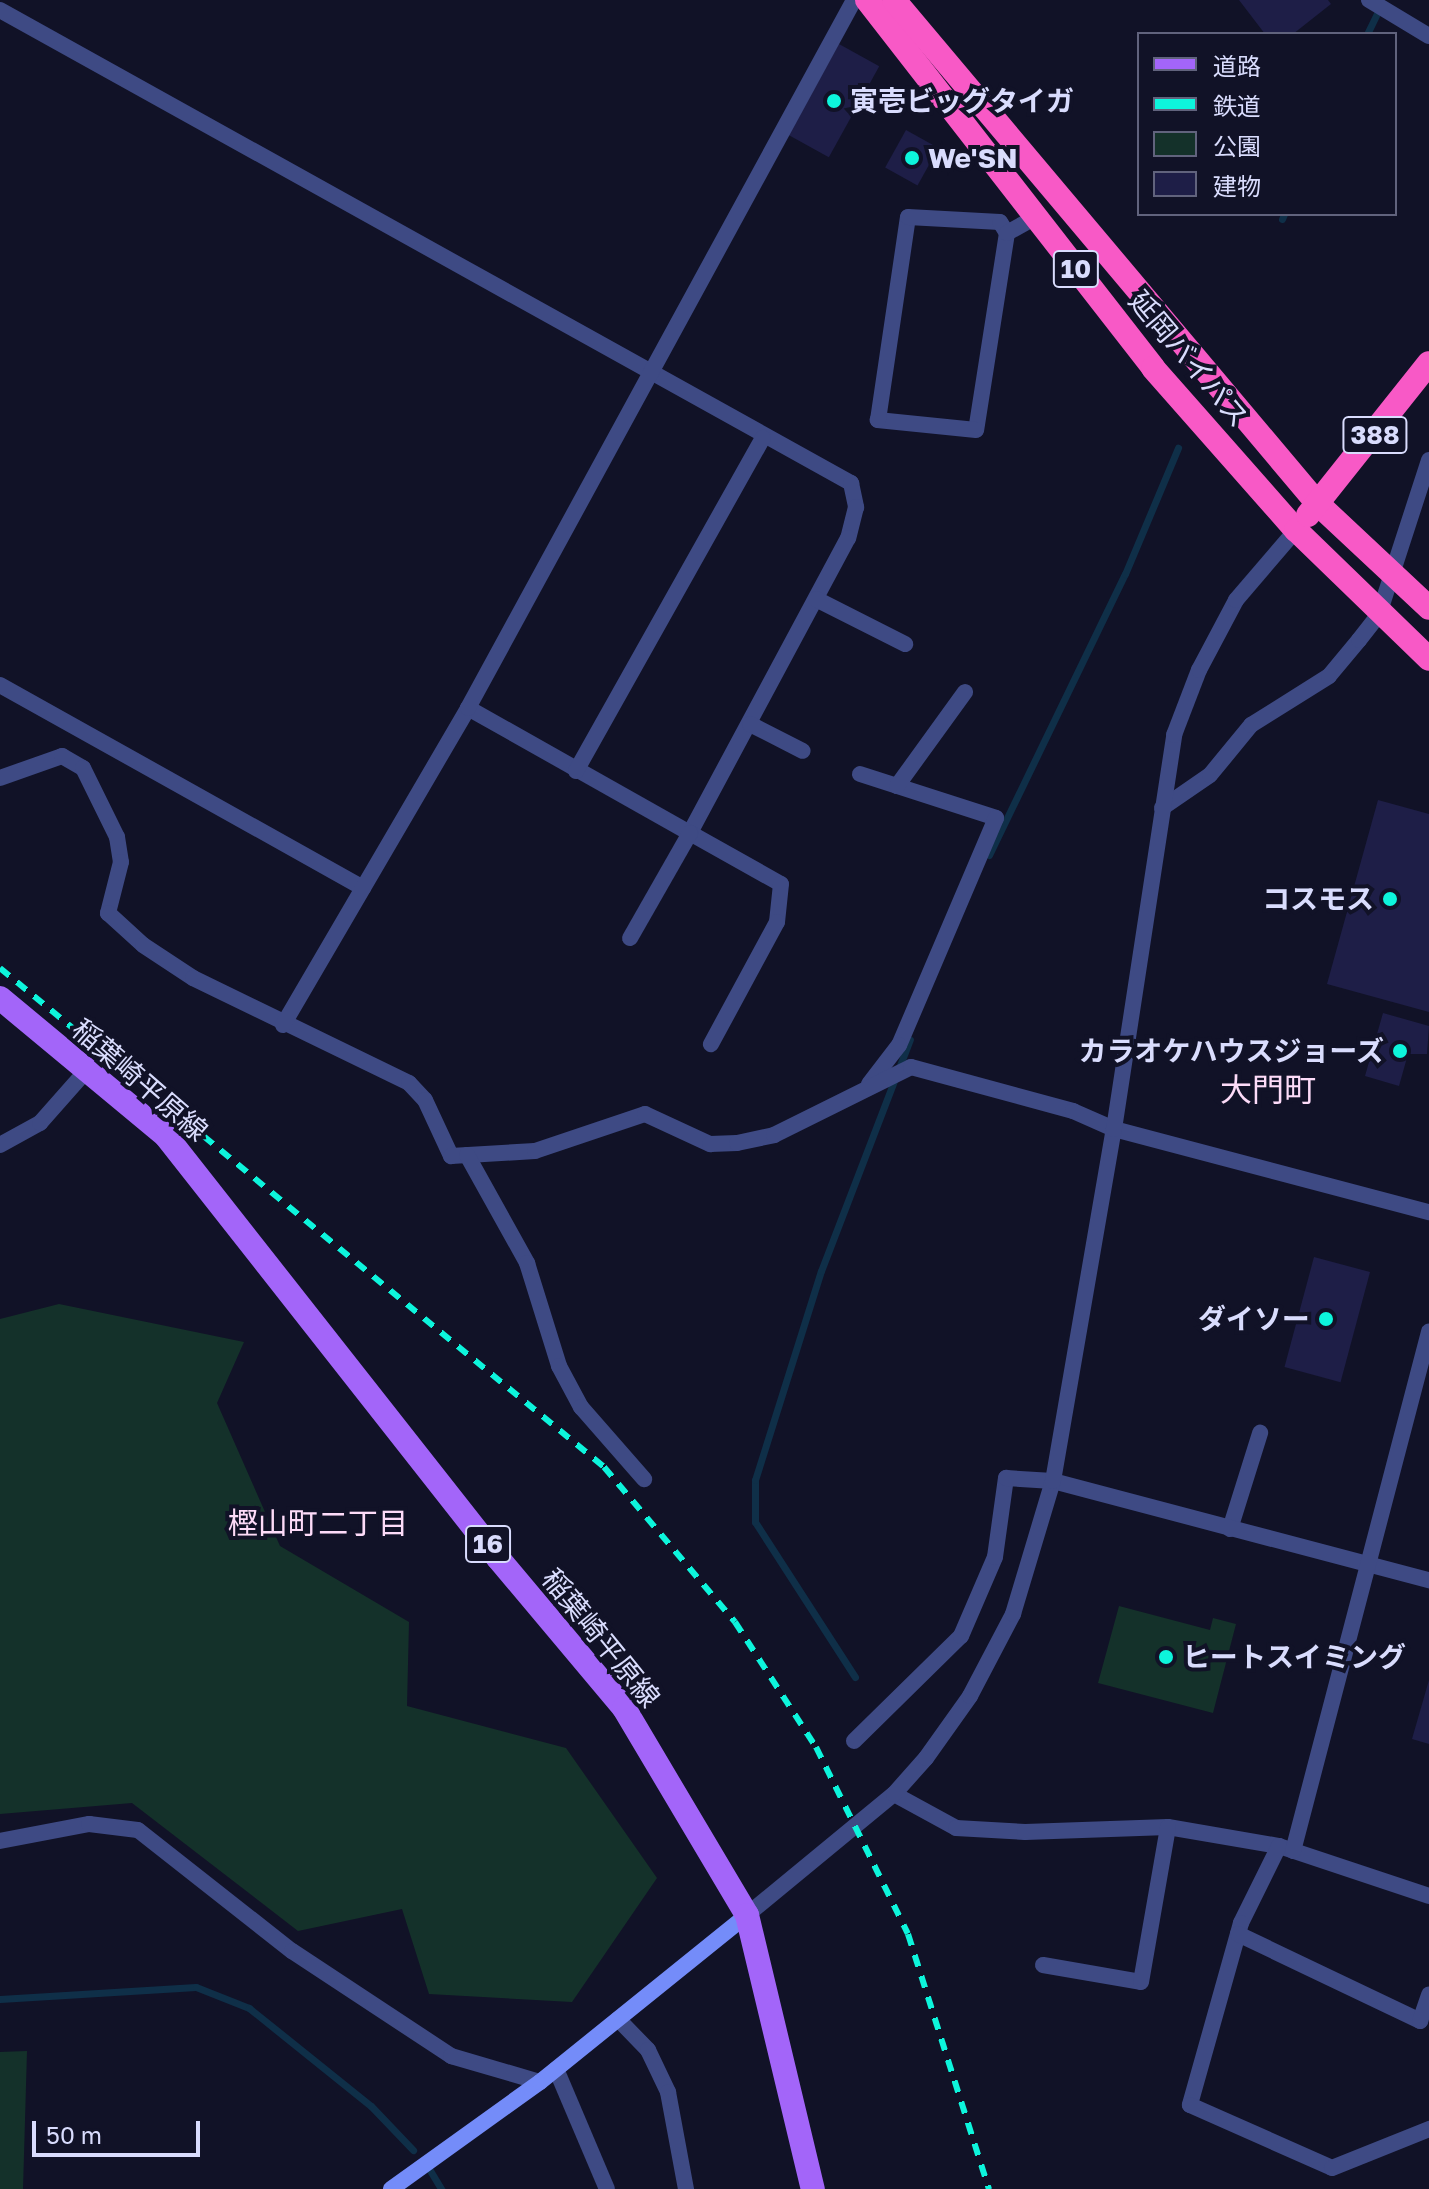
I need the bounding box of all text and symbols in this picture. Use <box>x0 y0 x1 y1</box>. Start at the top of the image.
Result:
legend <box>1137 32 1397 216</box>
text: 道路 <box>1213 51 1261 80</box>
place label: 寅壱ビッグタイガ <box>850 84 1074 118</box>
text: 鉄道 <box>1213 91 1261 120</box>
marker: 寅壱ビッグタイガ <box>825 92 843 110</box>
text: 公園 <box>1213 131 1261 160</box>
place label: We'SN <box>928 141 1018 175</box>
marker: We'SN <box>903 149 921 167</box>
text: 建物 <box>1213 171 1261 200</box>
road number: 10 <box>1052 247 1100 291</box>
street label: 延岡バイパス <box>1122 284 1256 434</box>
road number: 388 <box>1341 413 1409 457</box>
place label: コスモス <box>1262 882 1374 916</box>
marker: コスモス <box>1381 890 1399 908</box>
street label: 稲葉崎平原線 <box>66 1012 214 1148</box>
place label: カラオケハウスジョーズ <box>1076 1034 1384 1068</box>
marker: カラオケハウスジョーズ <box>1391 1042 1409 1060</box>
district label: 大門町 <box>1220 1070 1316 1108</box>
place label: ダイソー <box>1198 1302 1310 1336</box>
marker: ダイソー <box>1317 1310 1335 1328</box>
district label: 樫山町二丁目 <box>228 1505 408 1541</box>
road number: 16 <box>464 1522 512 1566</box>
street label: 稲葉崎平原線 <box>535 1562 667 1714</box>
place label: ヒートスイミング <box>1182 1640 1406 1674</box>
marker: ヒートスイミング <box>1157 1648 1175 1666</box>
scale bar <box>36 2105 204 2155</box>
text: 50 m <box>46 2120 102 2149</box>

